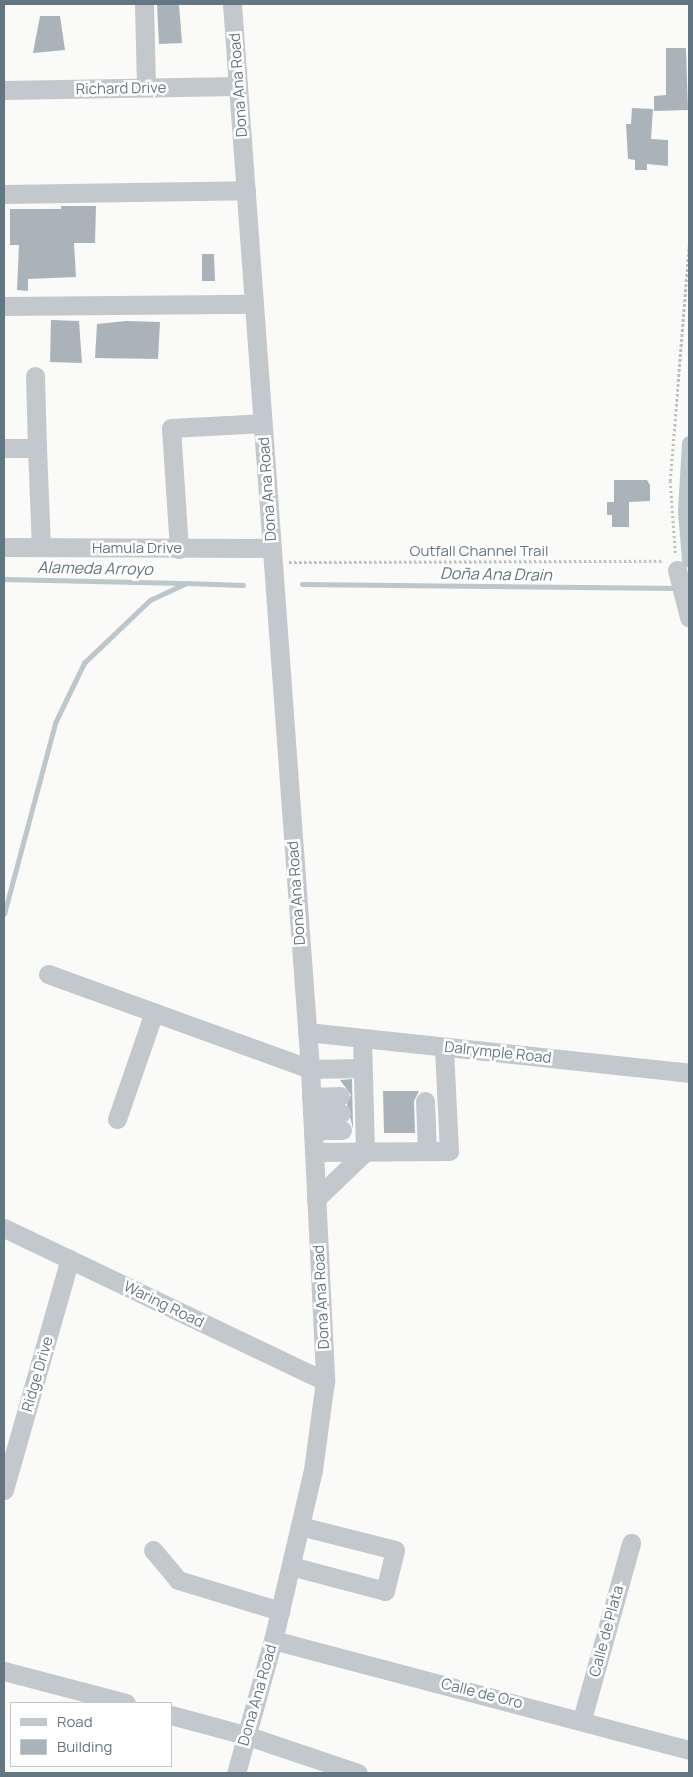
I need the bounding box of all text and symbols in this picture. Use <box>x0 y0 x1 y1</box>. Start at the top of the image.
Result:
street label: Dona Ana Road <box>225 32 251 138</box>
street label: Richard Drive <box>75 78 167 98</box>
street label: Dona Ana Road <box>254 436 280 542</box>
street label: Hamula Drive <box>92 539 182 557</box>
street label: Outfall Channel Trail <box>410 542 548 560</box>
water label: Alameda Arroyo <box>37 557 153 579</box>
water label: Doña Ana Drain <box>440 563 552 585</box>
street label: Dona Ana Road <box>283 840 309 946</box>
street label: Dalrymple Road <box>444 1037 552 1067</box>
street label: Dona Ana Road <box>309 1244 333 1350</box>
street label: Waring Road <box>121 1277 207 1331</box>
street label: Ridge Drive <box>18 1334 56 1414</box>
street label: Calle de Plata <box>585 1583 627 1679</box>
street label: Dona Ana Road <box>234 1642 280 1748</box>
street label: Calle de Oro <box>439 1674 525 1712</box>
legend <box>10 1702 172 1767</box>
text: Road <box>57 1711 93 1732</box>
text: Building <box>57 1736 112 1757</box>

